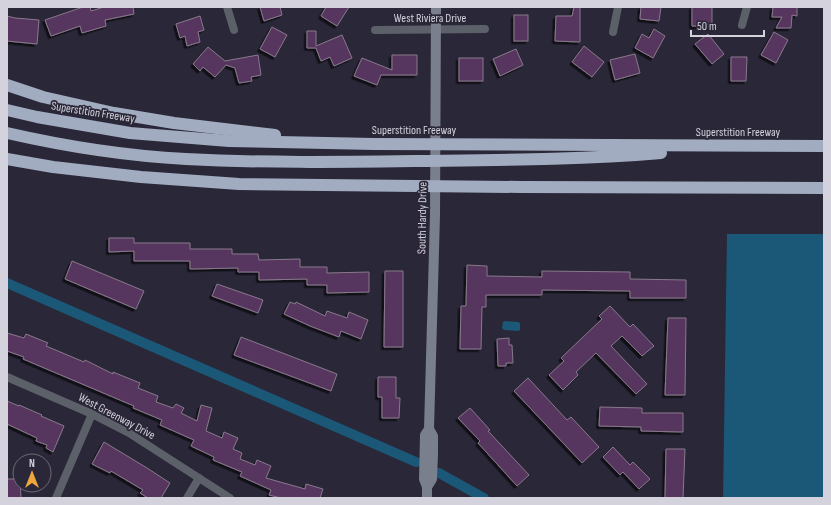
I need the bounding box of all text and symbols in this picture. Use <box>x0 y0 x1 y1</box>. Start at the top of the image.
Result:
street label: West Riviera Drive <box>394 11 466 26</box>
scale bar <box>691 12 764 38</box>
text: 50 m <box>697 19 717 34</box>
street label: Superstition Freeway <box>50 98 136 127</box>
street label: Superstition Freeway <box>372 123 457 138</box>
street label: Superstition Freeway <box>696 125 781 140</box>
street label: South Hardy Drive <box>414 182 431 254</box>
street label: West Greenway Drive <box>76 390 158 443</box>
north arrow <box>12 453 52 493</box>
text: N <box>29 457 35 470</box>

